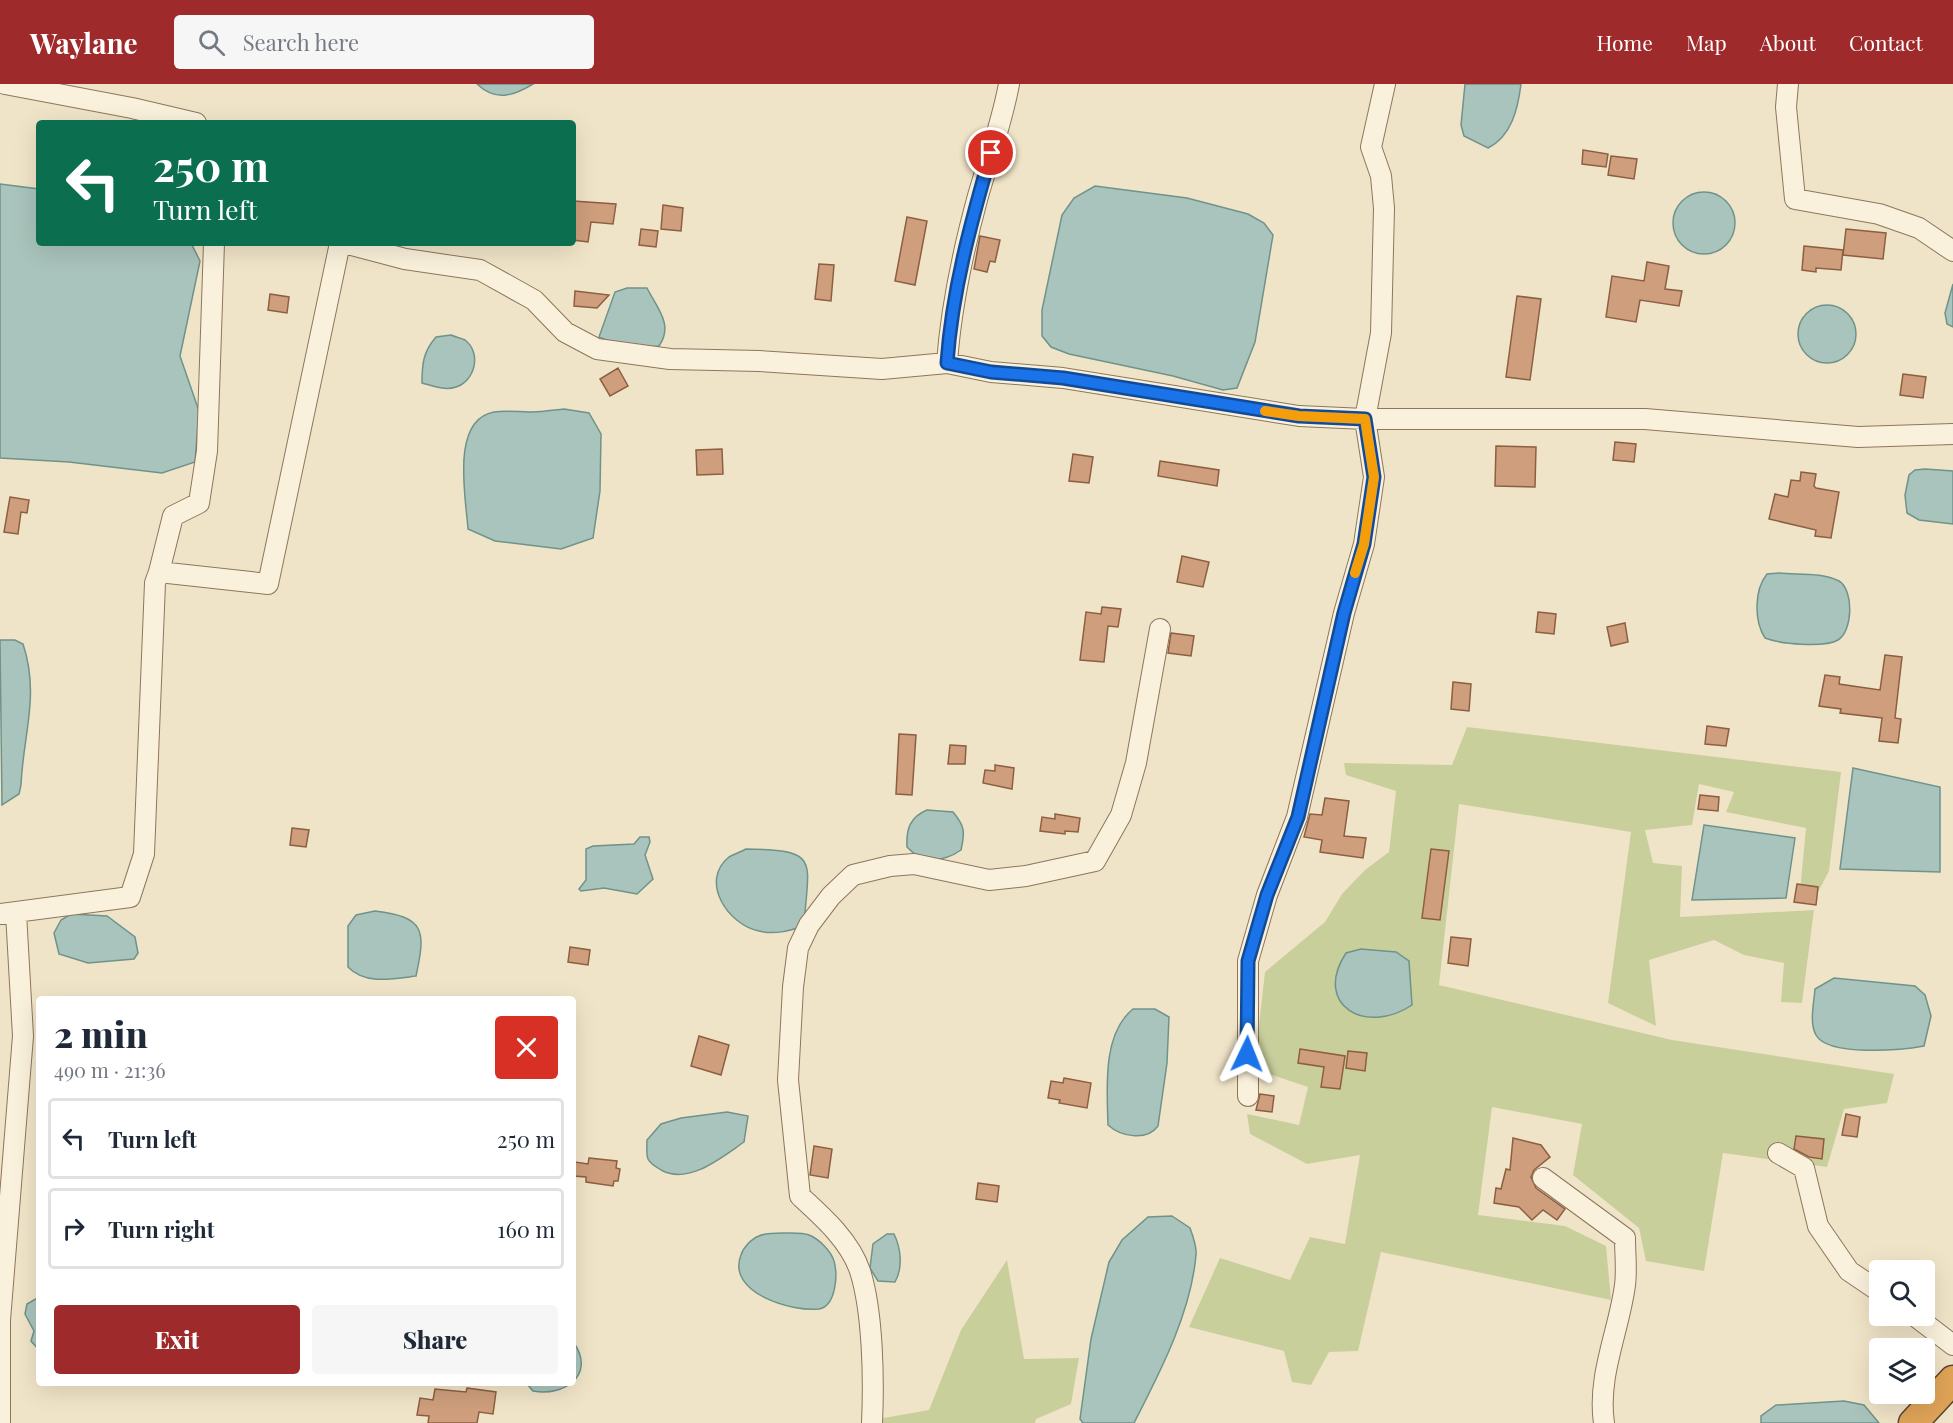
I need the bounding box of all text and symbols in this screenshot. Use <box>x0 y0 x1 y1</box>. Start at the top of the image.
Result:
search box <box>174 15 594 69</box>
text: Waylane <box>30 24 138 61</box>
icon: search <box>195 26 228 59</box>
text: Search here <box>243 27 359 57</box>
text: Home <box>1597 28 1653 56</box>
text: Map <box>1686 28 1727 56</box>
text: About <box>1760 28 1816 56</box>
text: Contact <box>1849 28 1923 56</box>
pin <box>965 127 1016 178</box>
icon: arrive <box>974 136 1007 169</box>
text: 250 m <box>153 137 269 193</box>
icon: left <box>54 144 132 222</box>
text: Turn left <box>153 191 257 227</box>
text: 2 min <box>54 1009 148 1057</box>
button: close <box>495 1016 558 1079</box>
position arrow <box>1215 1022 1279 1086</box>
text: 490 m · 21:36 <box>54 1056 166 1083</box>
icon: left <box>57 1122 90 1155</box>
text: Turn left <box>108 1124 197 1154</box>
text: 250 m <box>497 1124 555 1154</box>
icon: right <box>57 1212 90 1245</box>
text: Turn right <box>108 1214 214 1244</box>
text: 160 m <box>497 1214 555 1244</box>
map controls <box>1869 1260 1935 1404</box>
button: search <box>1869 1260 1935 1326</box>
button: Exit <box>54 1305 300 1374</box>
button: Share <box>312 1305 558 1374</box>
button: layers <box>1869 1338 1935 1404</box>

